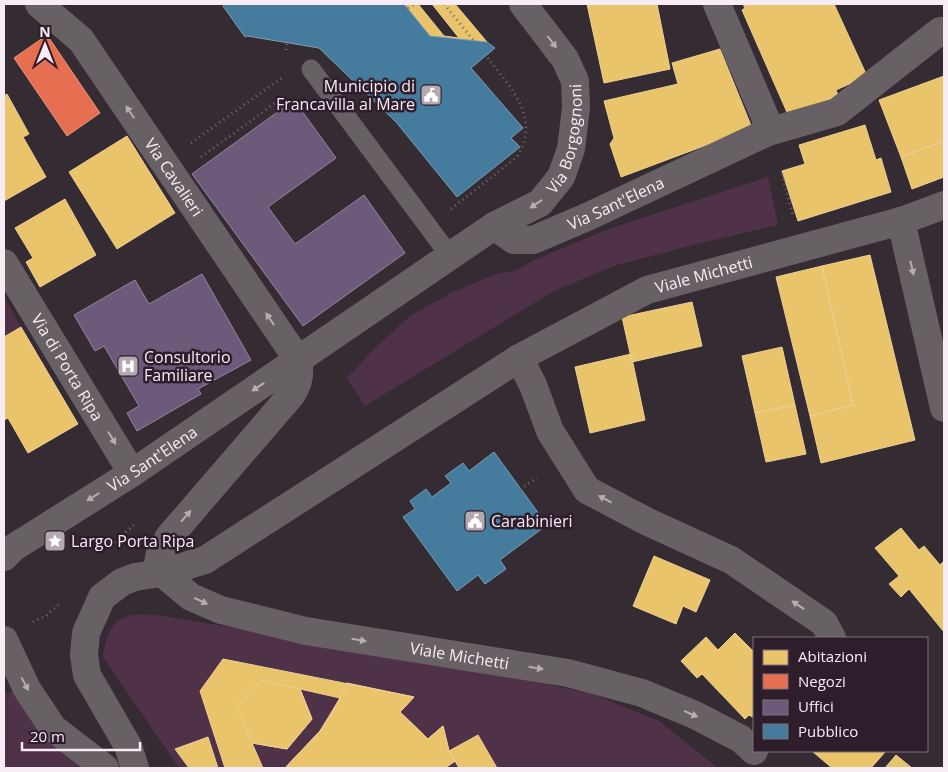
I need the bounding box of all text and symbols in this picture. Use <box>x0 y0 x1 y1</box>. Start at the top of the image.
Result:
north arrow <box>20 20 70 70</box>
text: N <box>39 22 51 41</box>
one-way arrow <box>547 36 558 49</box>
place label: Municipio di Francavilla al Mare <box>276 75 415 115</box>
public building icon: Municipio di Francavilla al Mare <box>419 83 443 107</box>
street label: Via Borgognoni <box>541 83 587 198</box>
one-way arrow <box>125 106 135 119</box>
street label: Via Cavalieri <box>140 134 208 221</box>
street label: Via Sant'Elena <box>564 171 668 235</box>
one-way arrow <box>529 199 543 208</box>
street label: Viale Michetti <box>653 251 755 298</box>
one-way arrow <box>908 261 916 276</box>
street label: Via di Porta Ripa <box>26 309 109 425</box>
one-way arrow <box>265 313 275 326</box>
place label: Consultorio Familiare <box>144 346 231 386</box>
hospital icon: Consultorio Familiare <box>116 354 140 378</box>
one-way arrow <box>251 382 264 392</box>
street label: Via Sant'Elena <box>103 421 201 497</box>
one-way arrow <box>107 432 116 445</box>
one-way arrow <box>87 492 100 502</box>
one-way arrow <box>598 495 612 503</box>
public building icon: Carabinieri <box>463 509 487 533</box>
one-way arrow <box>180 510 191 523</box>
place label: Carabinieri <box>491 510 573 532</box>
place icon: Largo Porta Ripa <box>43 529 67 553</box>
place label: Largo Porta Ripa <box>71 530 194 552</box>
one-way arrow <box>194 598 208 606</box>
one-way arrow <box>791 600 805 610</box>
one-way arrow <box>351 636 367 644</box>
street label: Viale Michetti <box>408 637 511 674</box>
legend <box>753 637 928 752</box>
text: Abitazioni <box>798 646 867 666</box>
one-way arrow <box>529 664 545 672</box>
text: Negozi <box>798 671 846 691</box>
one-way arrow <box>21 676 29 691</box>
text: Uffici <box>798 696 834 716</box>
one-way arrow <box>684 711 698 719</box>
scale bar <box>22 720 140 752</box>
text: Pubblico <box>798 721 858 741</box>
text: 20 m <box>30 726 65 746</box>

